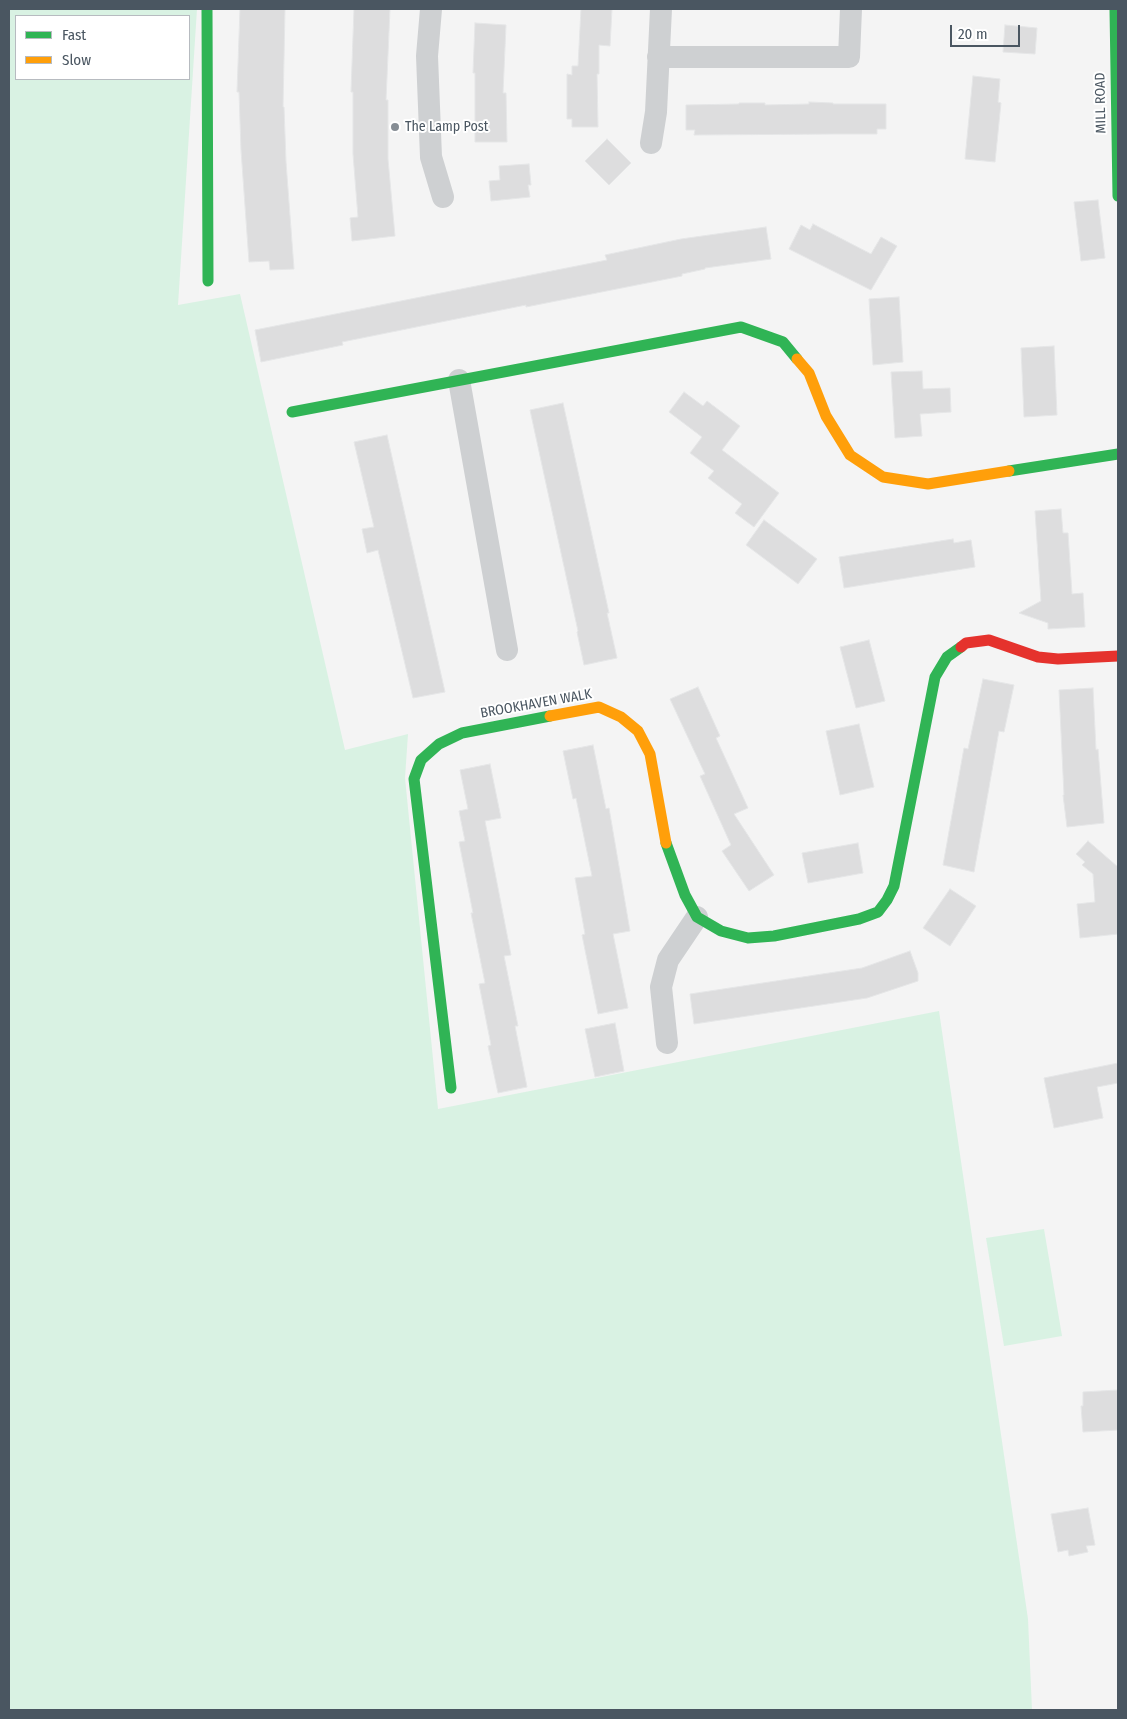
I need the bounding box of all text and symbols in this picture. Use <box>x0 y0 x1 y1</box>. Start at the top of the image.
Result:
legend <box>15 15 190 80</box>
scale bar <box>952 15 1022 47</box>
text: 20 m <box>958 25 988 43</box>
text: Fast <box>62 26 86 44</box>
text: Slow <box>62 51 91 69</box>
street label: MILL ROAD <box>1092 72 1110 134</box>
place label: The Lamp Post <box>405 119 488 135</box>
marker: The Lamp Post <box>389 121 401 133</box>
street label: BROOKHAVEN WALK <box>479 686 593 722</box>

